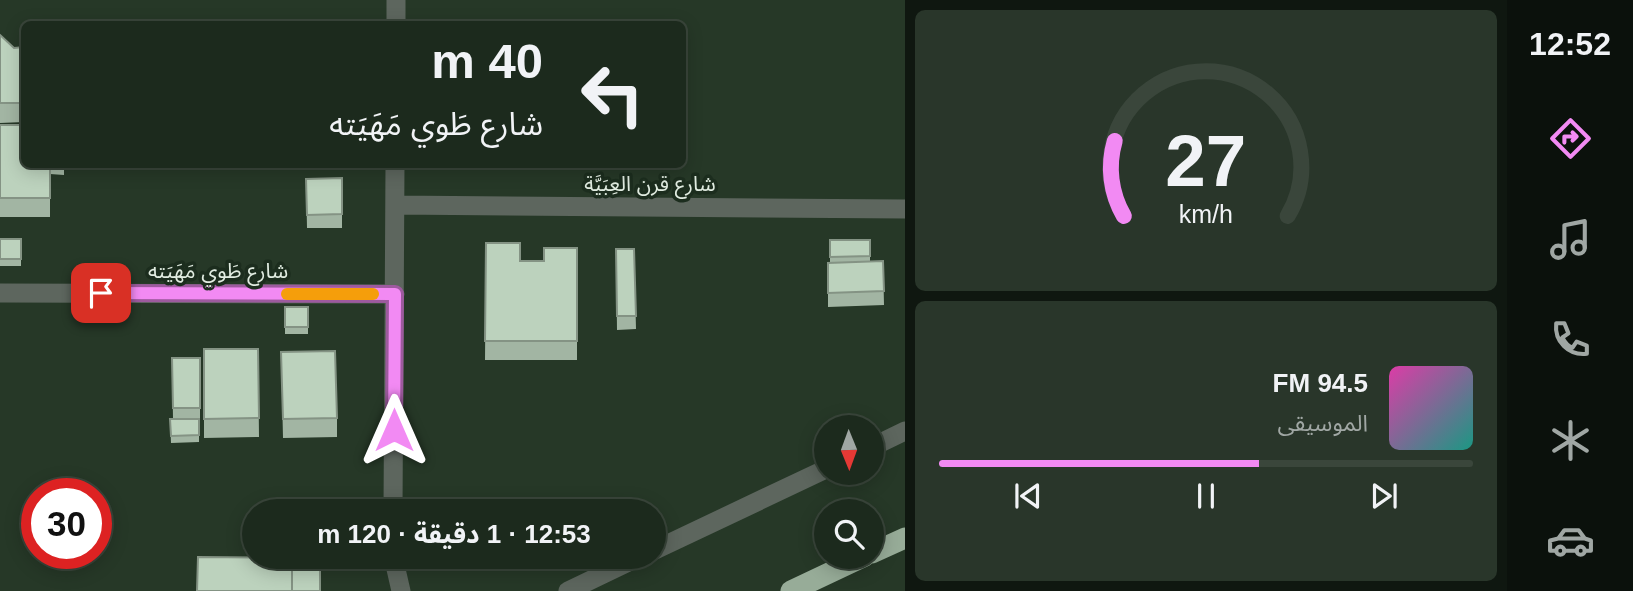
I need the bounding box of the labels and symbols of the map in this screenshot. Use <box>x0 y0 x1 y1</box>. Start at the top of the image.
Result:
street label: شارع قرن العِبَيَّة <box>584 172 716 199</box>
street label: شارع طَوي مَهَيَته <box>148 259 288 287</box>
pin <box>71 263 131 323</box>
position arrow <box>357 393 431 467</box>
north arrow <box>814 415 884 485</box>
speed limit sign: 30 <box>21 478 112 569</box>

